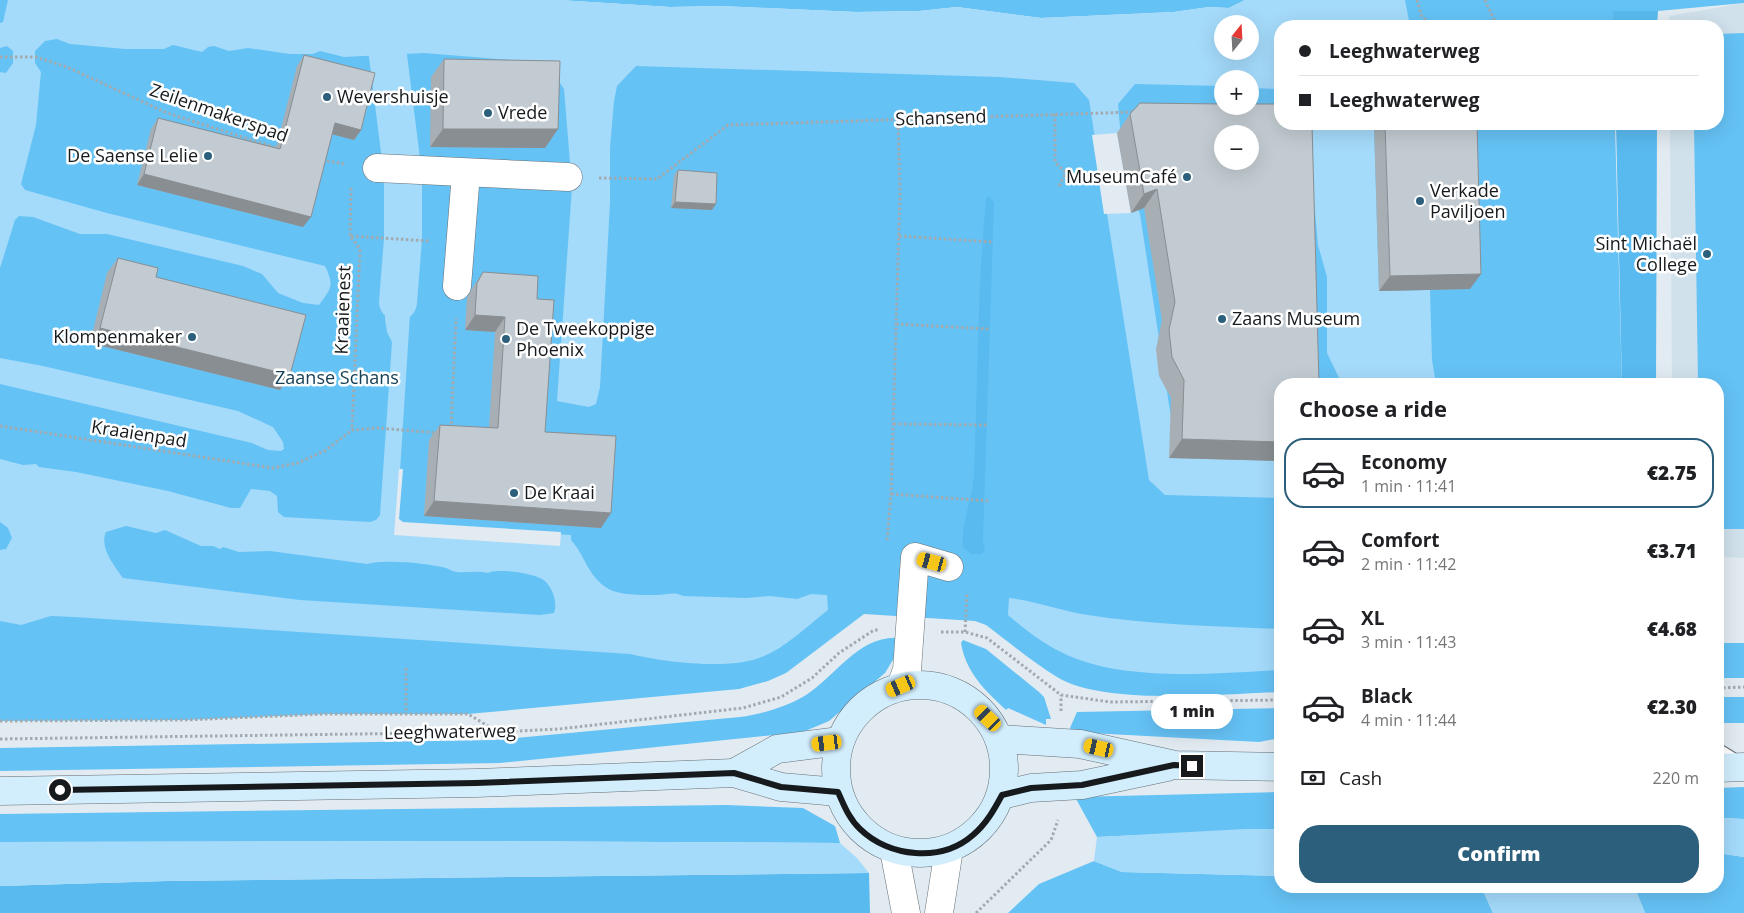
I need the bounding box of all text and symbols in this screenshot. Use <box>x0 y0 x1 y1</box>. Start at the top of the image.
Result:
north arrow <box>1214 15 1259 60</box>
map controls <box>1214 15 1259 170</box>
text: Leeghwaterweg <box>1329 38 1479 64</box>
button: + <box>1214 70 1259 115</box>
street label: Zeilenmakerspad <box>147 77 292 147</box>
place label: Wevershuisje <box>337 84 449 108</box>
text: Leeghwaterweg <box>1329 87 1479 113</box>
marker: Wevershuisje <box>321 91 333 103</box>
place label: Vrede <box>498 100 547 124</box>
street label: Schansend <box>895 103 987 131</box>
marker: Vrede <box>482 107 494 119</box>
button: − <box>1214 125 1259 170</box>
place label: De Saense Lelie <box>67 143 198 167</box>
marker: De Saense Lelie <box>202 150 214 162</box>
place label: MuseumCafé <box>1066 164 1177 188</box>
marker: MuseumCafé <box>1181 171 1193 183</box>
place label: Verkade Paviljoen <box>1430 178 1505 223</box>
marker: Verkade Paviljoen <box>1414 195 1426 207</box>
place label: Sint Michaël College <box>1595 231 1697 276</box>
marker: Sint Michaël College <box>1701 248 1713 260</box>
street label: Kraaienest <box>328 265 356 355</box>
place label: Zaans Museum <box>1232 306 1360 330</box>
marker: Zaans Museum <box>1216 313 1228 325</box>
place label: De Tweekoppige Phoenix <box>516 316 655 361</box>
place label: Klompenmaker <box>53 324 183 348</box>
marker: Klompenmaker <box>186 331 198 343</box>
marker: De Tweekoppige Phoenix <box>500 333 512 345</box>
park label: Zaanse Schans <box>275 365 399 389</box>
text: Choose a ride <box>1299 393 1447 423</box>
street label: Kraaienpad <box>90 414 188 452</box>
text: Economy <box>1361 449 1447 475</box>
icon: car <box>1301 451 1346 496</box>
text: €2.75 <box>1647 460 1697 486</box>
text: 1 min · 11:41 <box>1361 475 1456 497</box>
place label: De Kraai <box>524 480 595 504</box>
marker: De Kraai <box>508 487 520 499</box>
text: Comfort <box>1361 527 1440 553</box>
icon: car <box>1301 529 1346 574</box>
text: €3.71 <box>1647 538 1697 564</box>
car <box>915 551 948 573</box>
text: 2 min · 11:42 <box>1361 553 1456 575</box>
text: XL <box>1361 605 1384 631</box>
icon: car <box>1301 607 1346 652</box>
text: €4.68 <box>1647 616 1697 642</box>
text: 3 min · 11:43 <box>1361 631 1456 653</box>
car <box>884 673 917 699</box>
text: Black <box>1361 683 1413 709</box>
icon: car <box>1301 685 1346 730</box>
callout: 1 min <box>1151 694 1233 728</box>
text: €2.30 <box>1647 694 1697 720</box>
text: 1 min <box>1169 700 1215 722</box>
car <box>971 702 1004 734</box>
text: 4 min · 11:44 <box>1361 709 1456 731</box>
street label: Leeghwaterweg <box>384 718 516 744</box>
car <box>811 734 842 752</box>
car <box>1082 737 1115 759</box>
route end <box>1181 755 1203 777</box>
icon: cash <box>1299 764 1327 792</box>
text: Cash <box>1339 765 1382 791</box>
text: 220 m <box>1653 767 1699 789</box>
route start <box>49 779 71 801</box>
button: Confirm <box>1299 825 1699 883</box>

